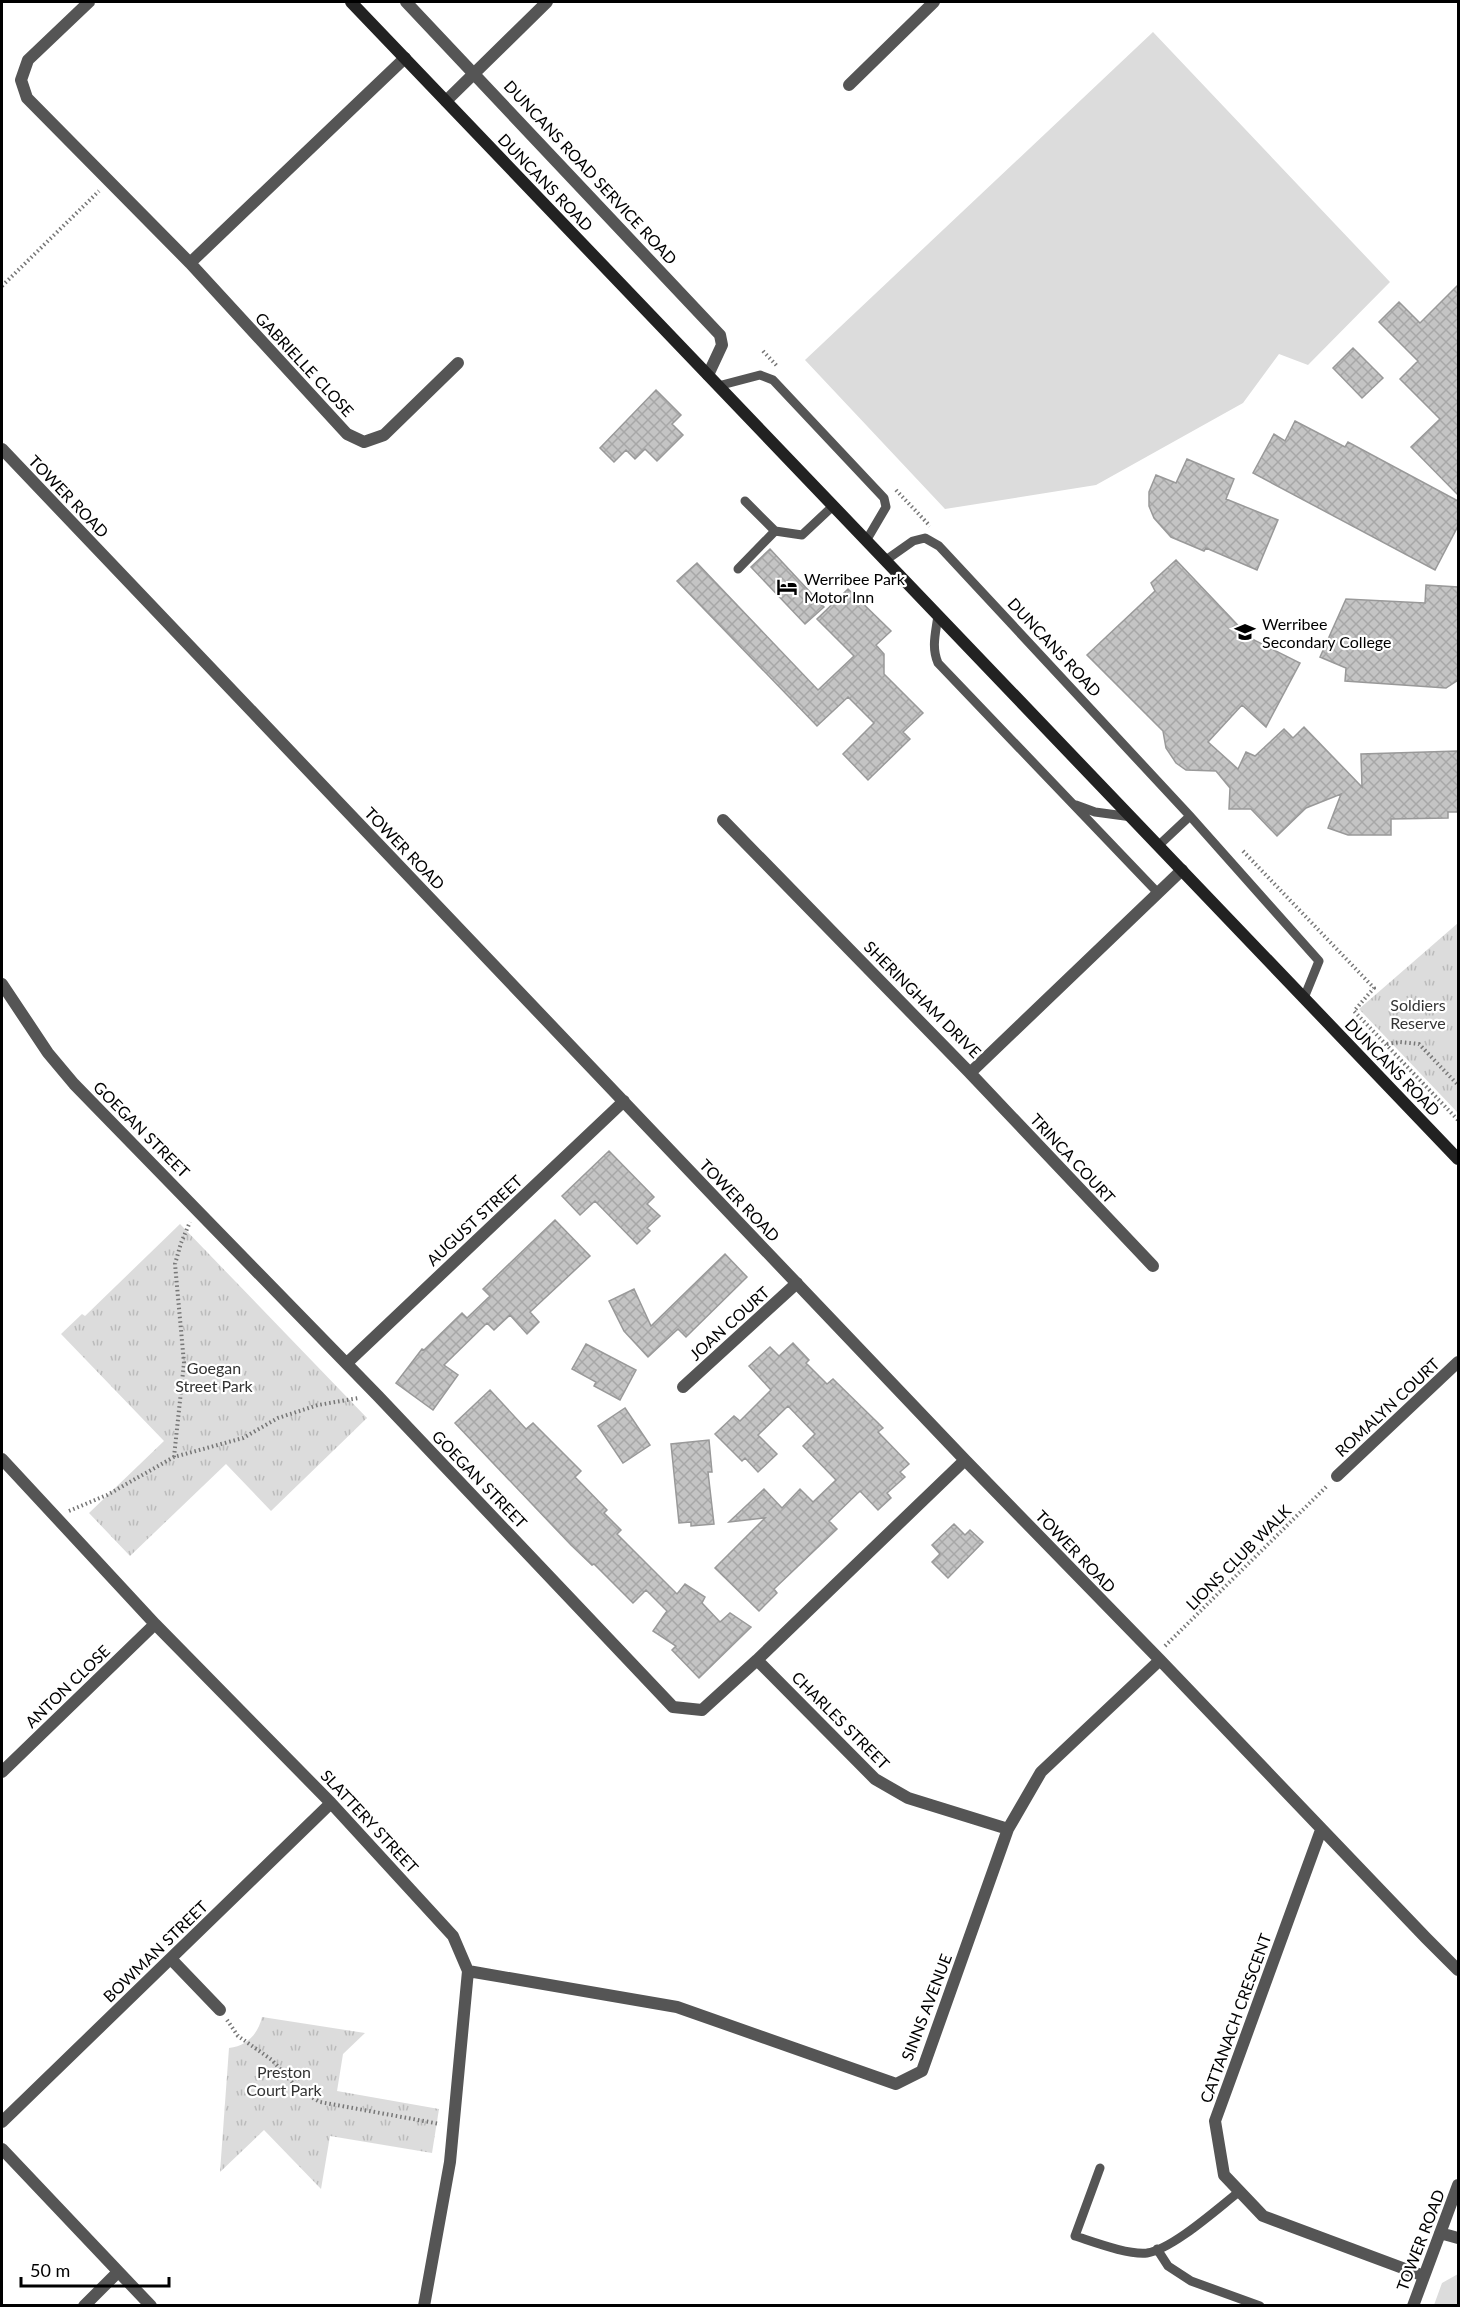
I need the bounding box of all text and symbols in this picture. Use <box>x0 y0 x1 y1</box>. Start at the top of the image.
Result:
street label: DUNCANS ROAD SERVICE ROAD <box>501 76 681 268</box>
street label: DUNCANS ROAD <box>495 129 597 235</box>
street label: GABRIELLE CLOSE <box>252 308 358 420</box>
street label: TOWER ROAD <box>25 451 113 541</box>
place label: Werribee Park Motor Inn <box>804 569 906 606</box>
hotel icon: Werribee Park Motor Inn <box>775 575 799 599</box>
street label: DUNCANS ROAD <box>1004 594 1106 700</box>
place label: Werribee Secondary College <box>1262 614 1392 651</box>
school or university icon: Werribee Secondary College <box>1233 620 1257 644</box>
street label: TOWER ROAD <box>361 803 449 893</box>
street label: SHERINGHAM DRIVE <box>861 937 985 1061</box>
park label: Soldiers Reserve <box>1390 995 1446 1032</box>
street label: DUNCANS ROAD <box>1342 1014 1444 1120</box>
street label: GOEGAN STREET <box>90 1077 194 1181</box>
street label: TRINCA COURT <box>1027 1109 1120 1207</box>
street label: TOWER ROAD <box>696 1155 784 1245</box>
street label: AUGUST STREET <box>422 1171 526 1269</box>
street label: JOAN COURT <box>685 1282 773 1364</box>
street label: ROMALYN COURT <box>1331 1353 1443 1460</box>
park label: Goegan Street Park <box>175 1358 254 1395</box>
street label: GOEGAN STREET <box>429 1426 532 1532</box>
street label: LIONS CLUB WALK <box>1182 1500 1295 1613</box>
street label: TOWER ROAD <box>1032 1506 1120 1596</box>
street label: ANTON CLOSE <box>21 1641 113 1731</box>
street label: CHARLES STREET <box>788 1667 894 1773</box>
street label: SLATTERY STREET <box>317 1766 423 1877</box>
street label: BOWMAN STREET <box>99 1896 211 2006</box>
street label: CATTANACH CRESCENT <box>1195 1930 1275 2105</box>
street label: SINNS AVENUE <box>897 1951 955 2063</box>
park label: Preston Court Park <box>246 2062 323 2099</box>
street label: TOWER ROAD <box>1392 2187 1448 2293</box>
scale bar <box>21 2250 170 2288</box>
text: 50 m <box>30 2259 70 2281</box>

